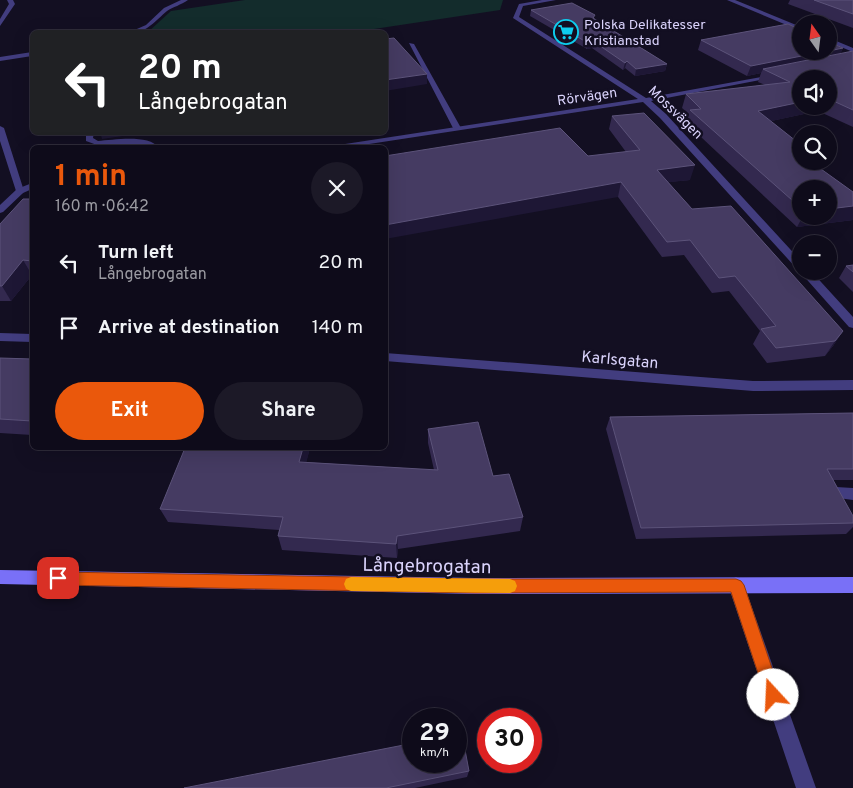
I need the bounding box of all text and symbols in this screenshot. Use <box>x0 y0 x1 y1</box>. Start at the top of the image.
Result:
north arrow <box>792 15 838 60</box>
map controls <box>792 15 837 280</box>
place label: Polska Delikatesser Kristianstad <box>584 17 706 50</box>
supermarket icon: Polska Delikatesser Kristianstad <box>553 19 579 45</box>
text: 20 m <box>138 47 222 91</box>
icon: left <box>55 50 120 115</box>
button: sound <box>792 70 837 115</box>
street label: Mossvägen <box>644 83 706 143</box>
street label: Rörvägen <box>556 85 618 110</box>
text: Långebrogatan <box>138 90 288 117</box>
button: search <box>792 125 837 170</box>
text: 1 min <box>55 159 127 196</box>
button: close <box>311 162 363 214</box>
button: + <box>792 180 837 225</box>
text: 160 m · 06:42 <box>55 197 149 217</box>
button: − <box>792 235 837 280</box>
text: Turn left <box>98 241 174 265</box>
icon: left <box>55 249 83 277</box>
text: 20 m <box>319 251 363 275</box>
text: Långebrogatan <box>98 265 207 285</box>
icon: arrive <box>55 314 83 342</box>
text: Arrive at destination <box>98 316 279 340</box>
text: 140 m <box>312 316 363 340</box>
street label: Karlsgatan <box>580 348 659 374</box>
button: Exit <box>55 382 204 440</box>
button: Share <box>214 382 363 440</box>
street label: Långebrogatan <box>362 554 492 580</box>
pin <box>37 557 79 599</box>
icon: arrive <box>44 564 72 592</box>
position arrow <box>746 668 798 720</box>
speed limit sign: 30 <box>477 708 542 773</box>
text: 29 <box>419 718 450 750</box>
text: km/h <box>420 745 449 761</box>

